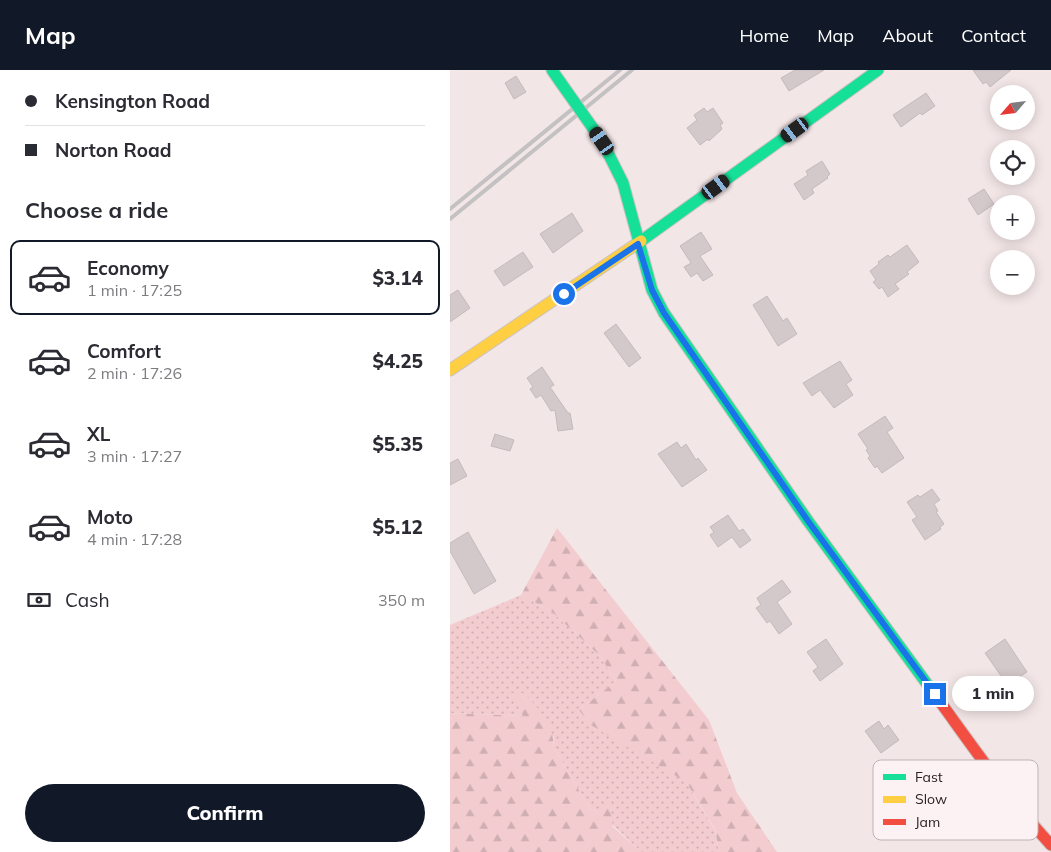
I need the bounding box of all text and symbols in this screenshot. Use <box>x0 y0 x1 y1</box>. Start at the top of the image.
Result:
text: Map <box>25 20 76 50</box>
text: Home <box>739 24 789 47</box>
text: Map <box>817 24 854 47</box>
text: About <box>882 24 933 47</box>
text: Contact <box>961 24 1026 47</box>
north arrow <box>990 85 1035 130</box>
map controls <box>990 85 1035 295</box>
text: Kensington Road <box>55 89 210 113</box>
car <box>778 115 811 145</box>
car <box>587 124 616 158</box>
text: Norton Road <box>55 138 172 162</box>
button: locate <box>990 140 1035 185</box>
car <box>699 172 732 202</box>
button: + <box>990 195 1035 240</box>
text: Choose a ride <box>25 196 168 224</box>
button: − <box>990 250 1035 295</box>
icon: car <box>27 255 72 300</box>
text: Economy <box>87 256 169 280</box>
text: $3.14 <box>372 266 423 290</box>
text: 1 min · 17:25 <box>87 280 182 300</box>
route start <box>553 283 575 305</box>
icon: car <box>27 338 72 383</box>
text: Comfort <box>87 339 161 363</box>
text: $4.25 <box>372 349 423 373</box>
text: 2 min · 17:26 <box>87 363 182 383</box>
icon: car <box>27 421 72 466</box>
text: XL <box>87 422 110 446</box>
text: $5.35 <box>372 432 423 456</box>
text: 3 min · 17:27 <box>87 446 182 466</box>
icon: car <box>27 504 72 549</box>
text: Moto <box>87 505 133 529</box>
text: $5.12 <box>372 515 423 539</box>
text: 4 min · 17:28 <box>87 529 182 549</box>
icon: cash <box>25 586 53 614</box>
text: Cash <box>65 588 110 612</box>
text: 350 m <box>378 590 425 610</box>
callout: 1 min <box>952 676 1035 712</box>
route end <box>924 683 946 705</box>
text: 1 min <box>972 683 1014 703</box>
legend <box>873 760 1038 840</box>
text: Fast <box>915 768 943 786</box>
button: Confirm <box>25 784 425 842</box>
text: Slow <box>915 790 947 808</box>
text: Jam <box>915 813 940 831</box>

